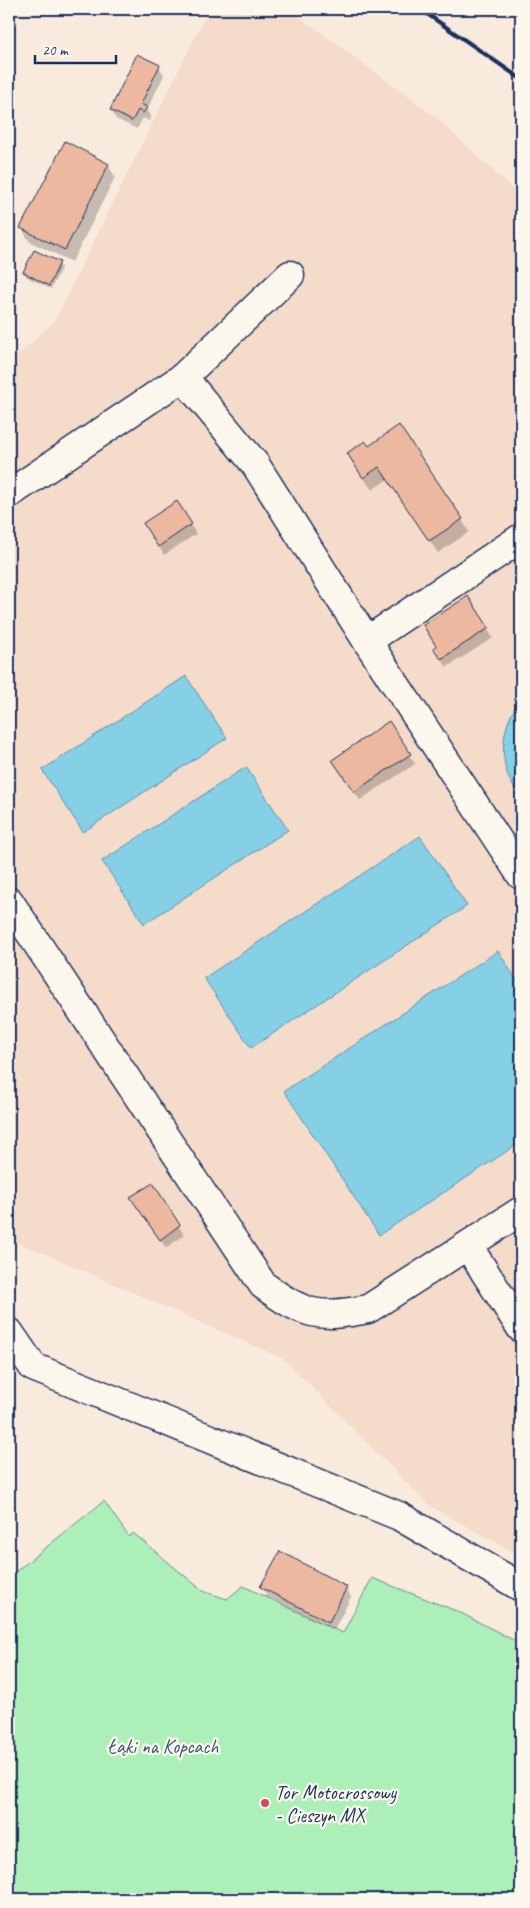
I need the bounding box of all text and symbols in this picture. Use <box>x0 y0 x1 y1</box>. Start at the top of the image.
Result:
scale bar <box>35 32 116 64</box>
text: 20 m <box>42 41 69 60</box>
park label: Łąki na Kopcach <box>108 1734 219 1759</box>
place label: Tor Motocrossowy - Cieszyn MX <box>275 1780 397 1828</box>
marker: Tor Motocrossowy - Cieszyn MX <box>259 1797 271 1809</box>

